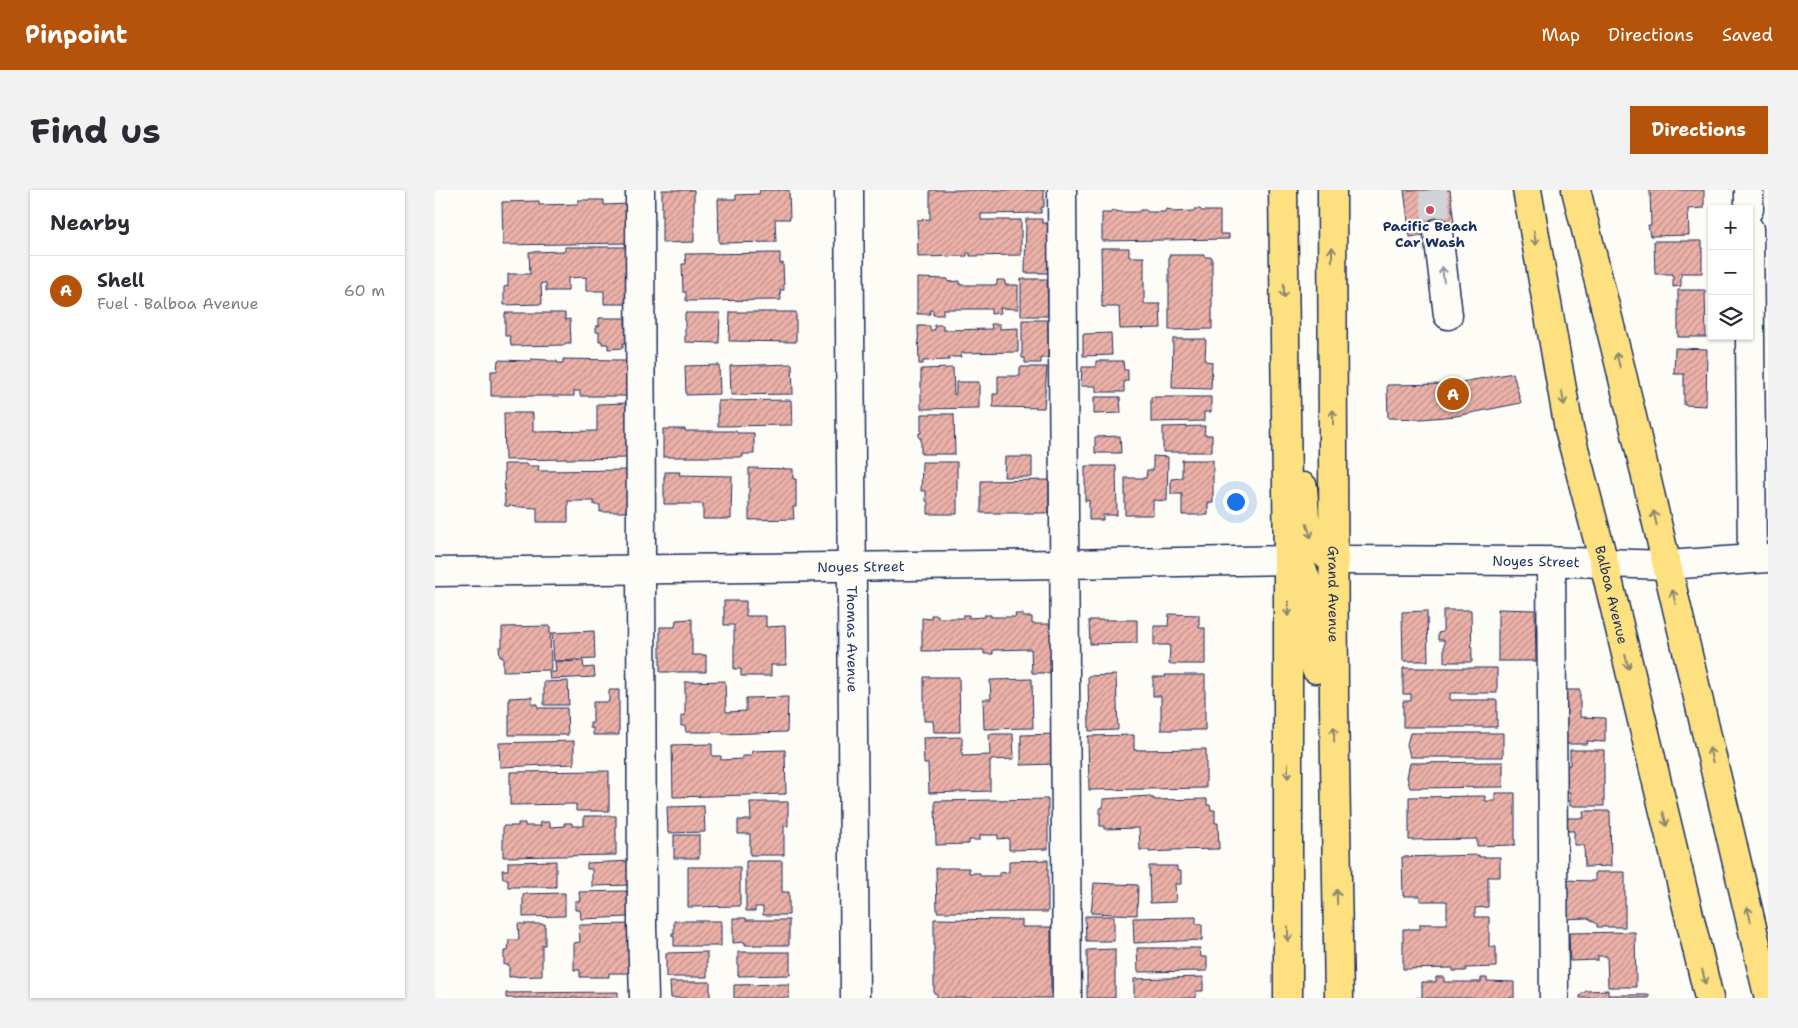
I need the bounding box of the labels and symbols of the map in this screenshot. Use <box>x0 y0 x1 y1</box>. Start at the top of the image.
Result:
marker: Pacific Beach Car Wash <box>1424 204 1436 216</box>
place label: Pacific Beach Car Wash <box>1383 217 1477 251</box>
one-way arrow <box>1531 230 1541 246</box>
one-way arrow <box>1327 247 1337 263</box>
one-way arrow <box>1439 267 1448 283</box>
one-way arrow <box>1279 282 1289 299</box>
one-way arrow <box>1613 352 1623 368</box>
pin: A <box>1437 375 1469 413</box>
one-way arrow <box>1559 390 1569 406</box>
one-way arrow <box>1329 409 1338 425</box>
your location <box>1223 489 1249 515</box>
one-way arrow <box>1650 510 1659 526</box>
one-way arrow <box>1305 522 1315 538</box>
street label: Balboa Avenue <box>1591 544 1632 646</box>
street label: Grand Avenue <box>1324 546 1343 642</box>
street label: Noyes Street <box>1492 552 1580 571</box>
street label: Noyes Street <box>817 557 905 576</box>
street label: Thomas Avenue <box>843 585 862 693</box>
one-way arrow <box>1669 590 1678 606</box>
one-way arrow <box>1283 600 1293 616</box>
one-way arrow <box>1623 653 1632 669</box>
one-way arrow <box>1329 727 1339 743</box>
one-way arrow <box>1706 748 1715 764</box>
one-way arrow <box>1283 762 1293 779</box>
one-way arrow <box>1661 811 1671 827</box>
one-way arrow <box>1332 889 1342 906</box>
one-way arrow <box>1744 906 1753 922</box>
one-way arrow <box>1283 925 1293 941</box>
one-way arrow <box>1700 969 1709 985</box>

